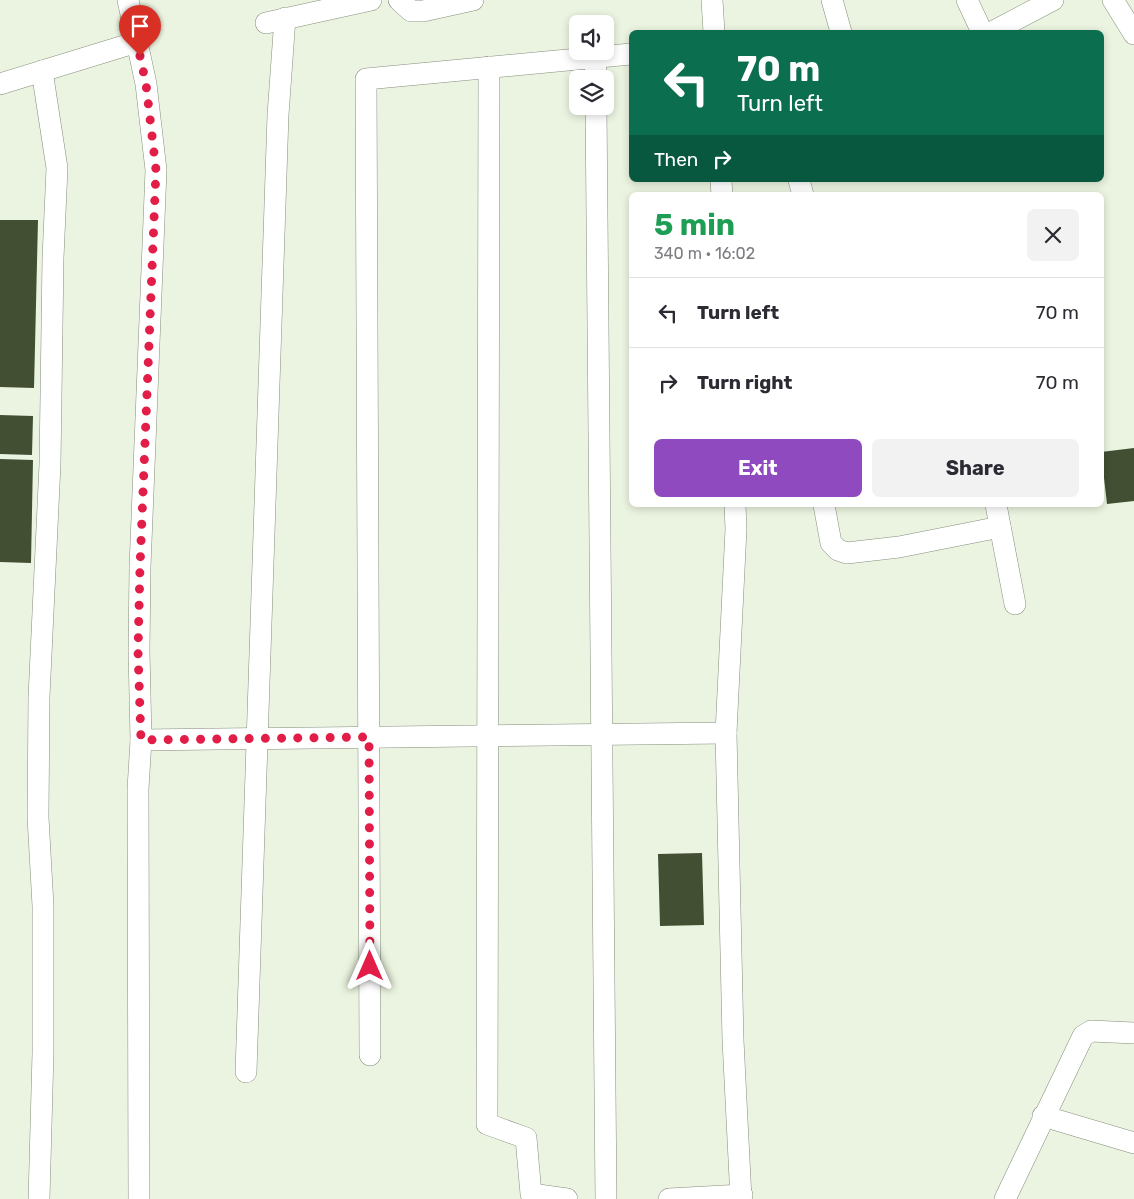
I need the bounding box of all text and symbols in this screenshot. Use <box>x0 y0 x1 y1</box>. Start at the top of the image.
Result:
pin <box>119 5 161 56</box>
icon: arrive <box>126 12 154 40</box>
map controls <box>569 15 614 115</box>
button: sound <box>569 15 614 60</box>
text: 70 m <box>737 48 820 90</box>
icon: left <box>654 50 719 115</box>
button: layers <box>569 70 614 115</box>
text: Turn left <box>737 90 823 117</box>
icon: right <box>708 145 736 173</box>
text: Then <box>654 148 698 171</box>
text: 5 min <box>654 207 735 243</box>
button: close <box>1027 209 1079 261</box>
text: 340 m · 16:02 <box>654 244 755 263</box>
icon: left <box>654 299 682 327</box>
text: Turn left <box>697 301 779 324</box>
text: 70 m <box>1036 301 1079 324</box>
icon: right <box>654 369 682 397</box>
text: Turn right <box>697 371 792 394</box>
text: 70 m <box>1036 371 1079 394</box>
button: Exit <box>654 439 862 497</box>
button: Share <box>872 439 1079 497</box>
position arrow <box>343 939 395 991</box>

